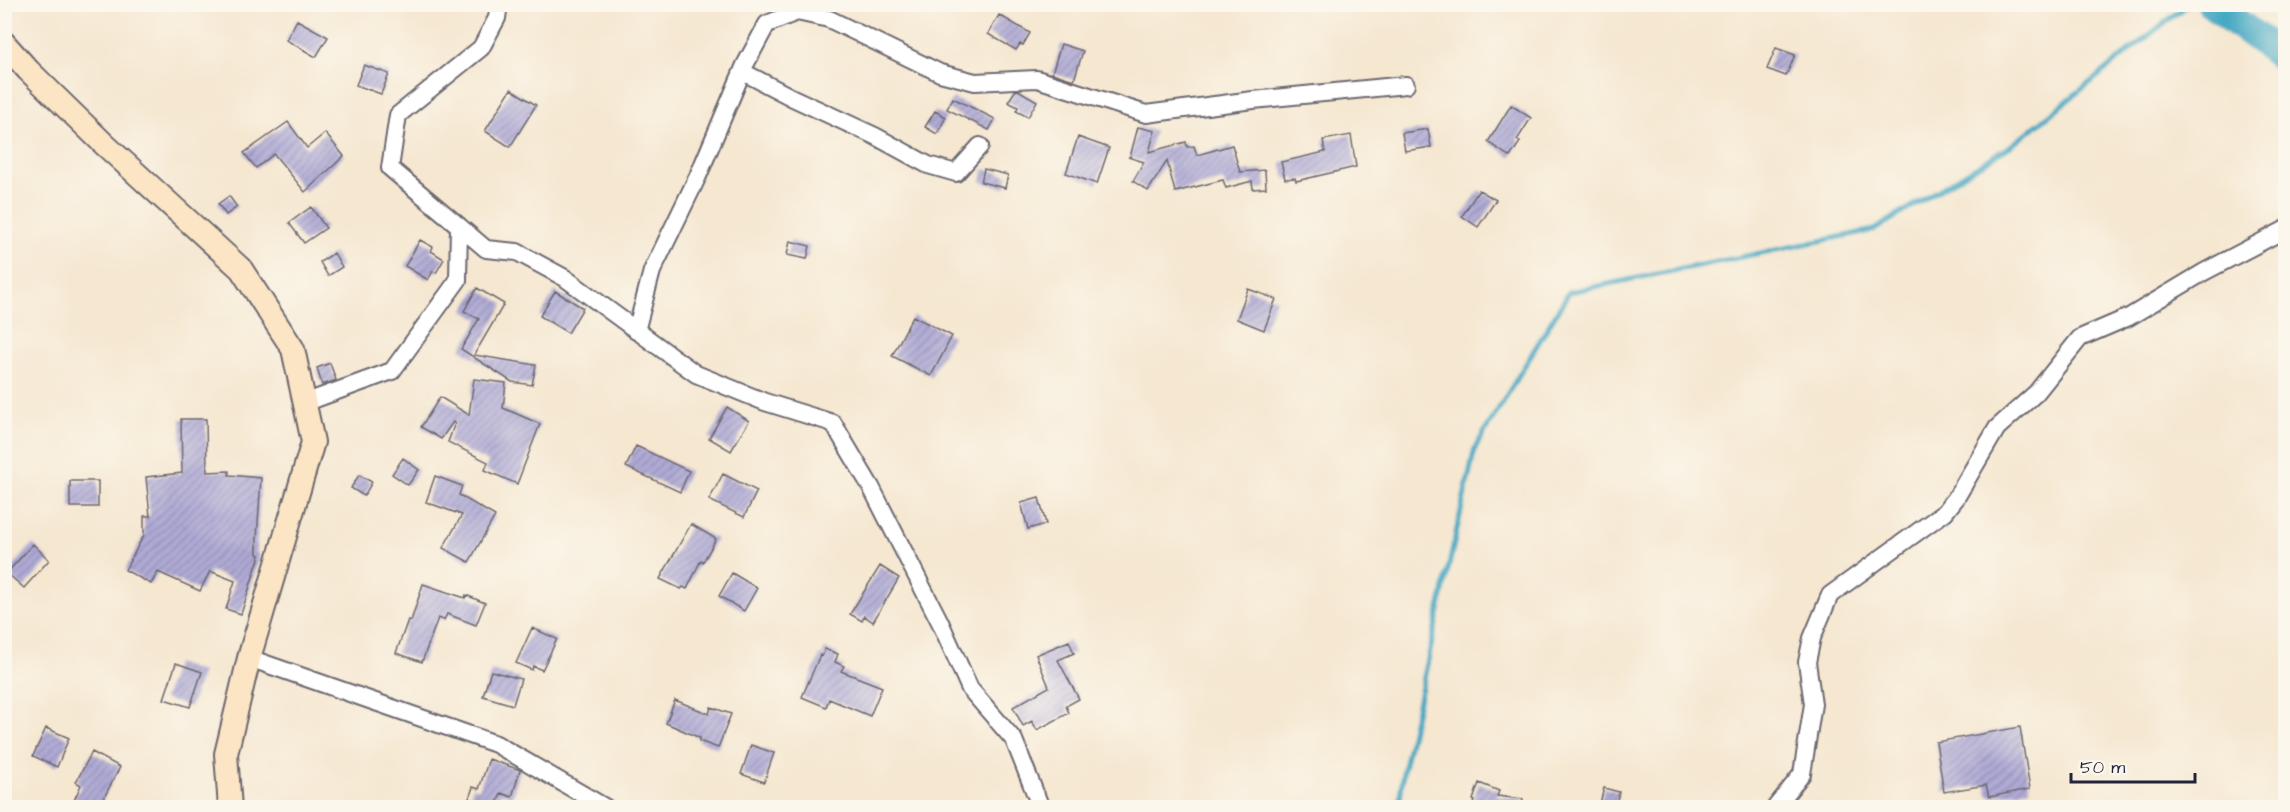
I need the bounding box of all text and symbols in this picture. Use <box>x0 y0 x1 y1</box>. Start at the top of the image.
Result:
scale bar <box>2071 746 2196 784</box>
text: 50 m <box>2080 755 2125 780</box>

